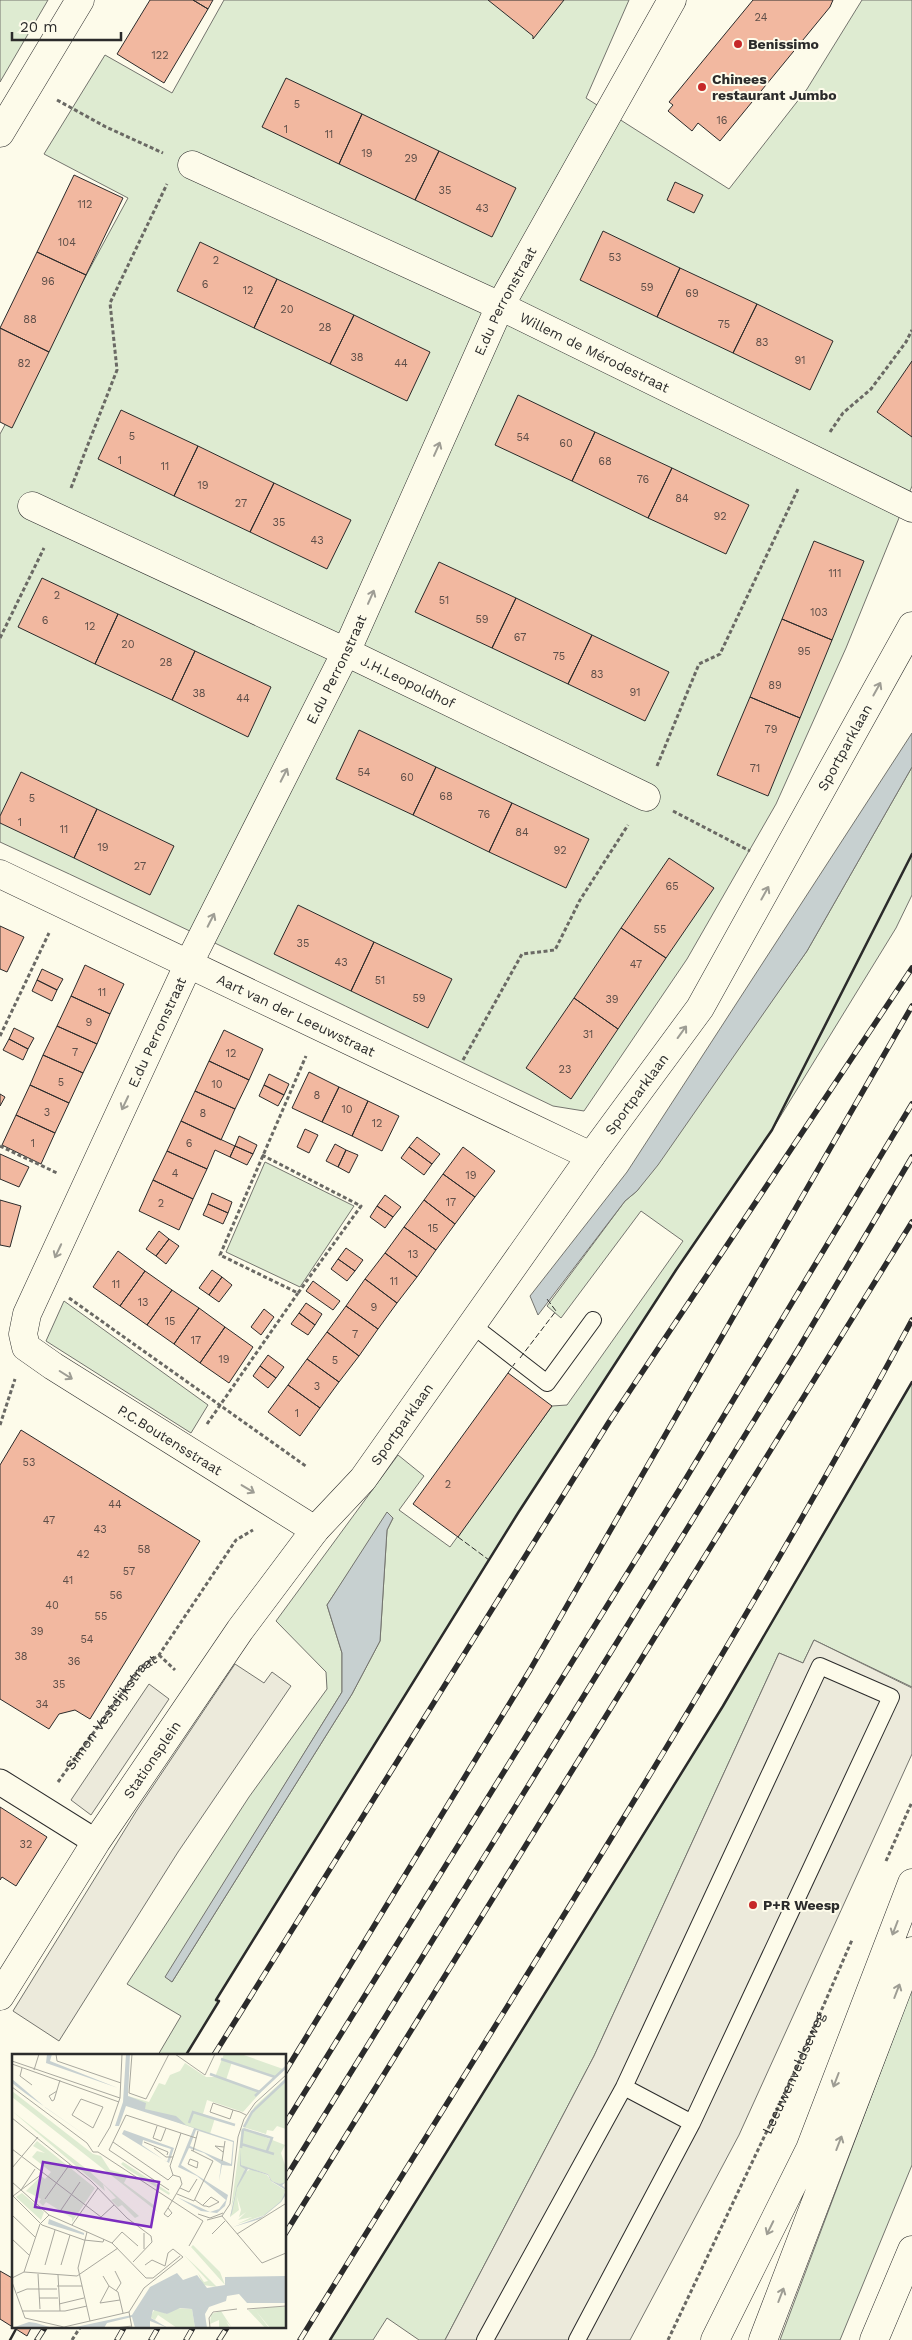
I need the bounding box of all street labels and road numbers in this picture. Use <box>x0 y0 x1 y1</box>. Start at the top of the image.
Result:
street label: E.du Perronstraat <box>471 244 540 358</box>
street label: Willem de Mérodestraat <box>517 309 672 396</box>
street label: E.du Perronstraat <box>303 612 370 727</box>
street label: J.H.Leopoldhof <box>358 652 458 712</box>
street label: Sportparklaan <box>814 701 875 793</box>
street label: Aart van der Leeuwstraat <box>214 971 378 1060</box>
street label: E.du Perronstraat <box>125 975 189 1090</box>
street label: Sportparklaan <box>602 1051 672 1138</box>
street label: Sportparklaan <box>367 1380 436 1468</box>
street label: P.C.Boutensstraat <box>115 1401 225 1479</box>
street label: Simon Vestdijkstraat <box>62 1651 160 1773</box>
street label: Stationsplein <box>120 1718 184 1801</box>
street label: Leeuwenveldseweg <box>759 2009 828 2136</box>

